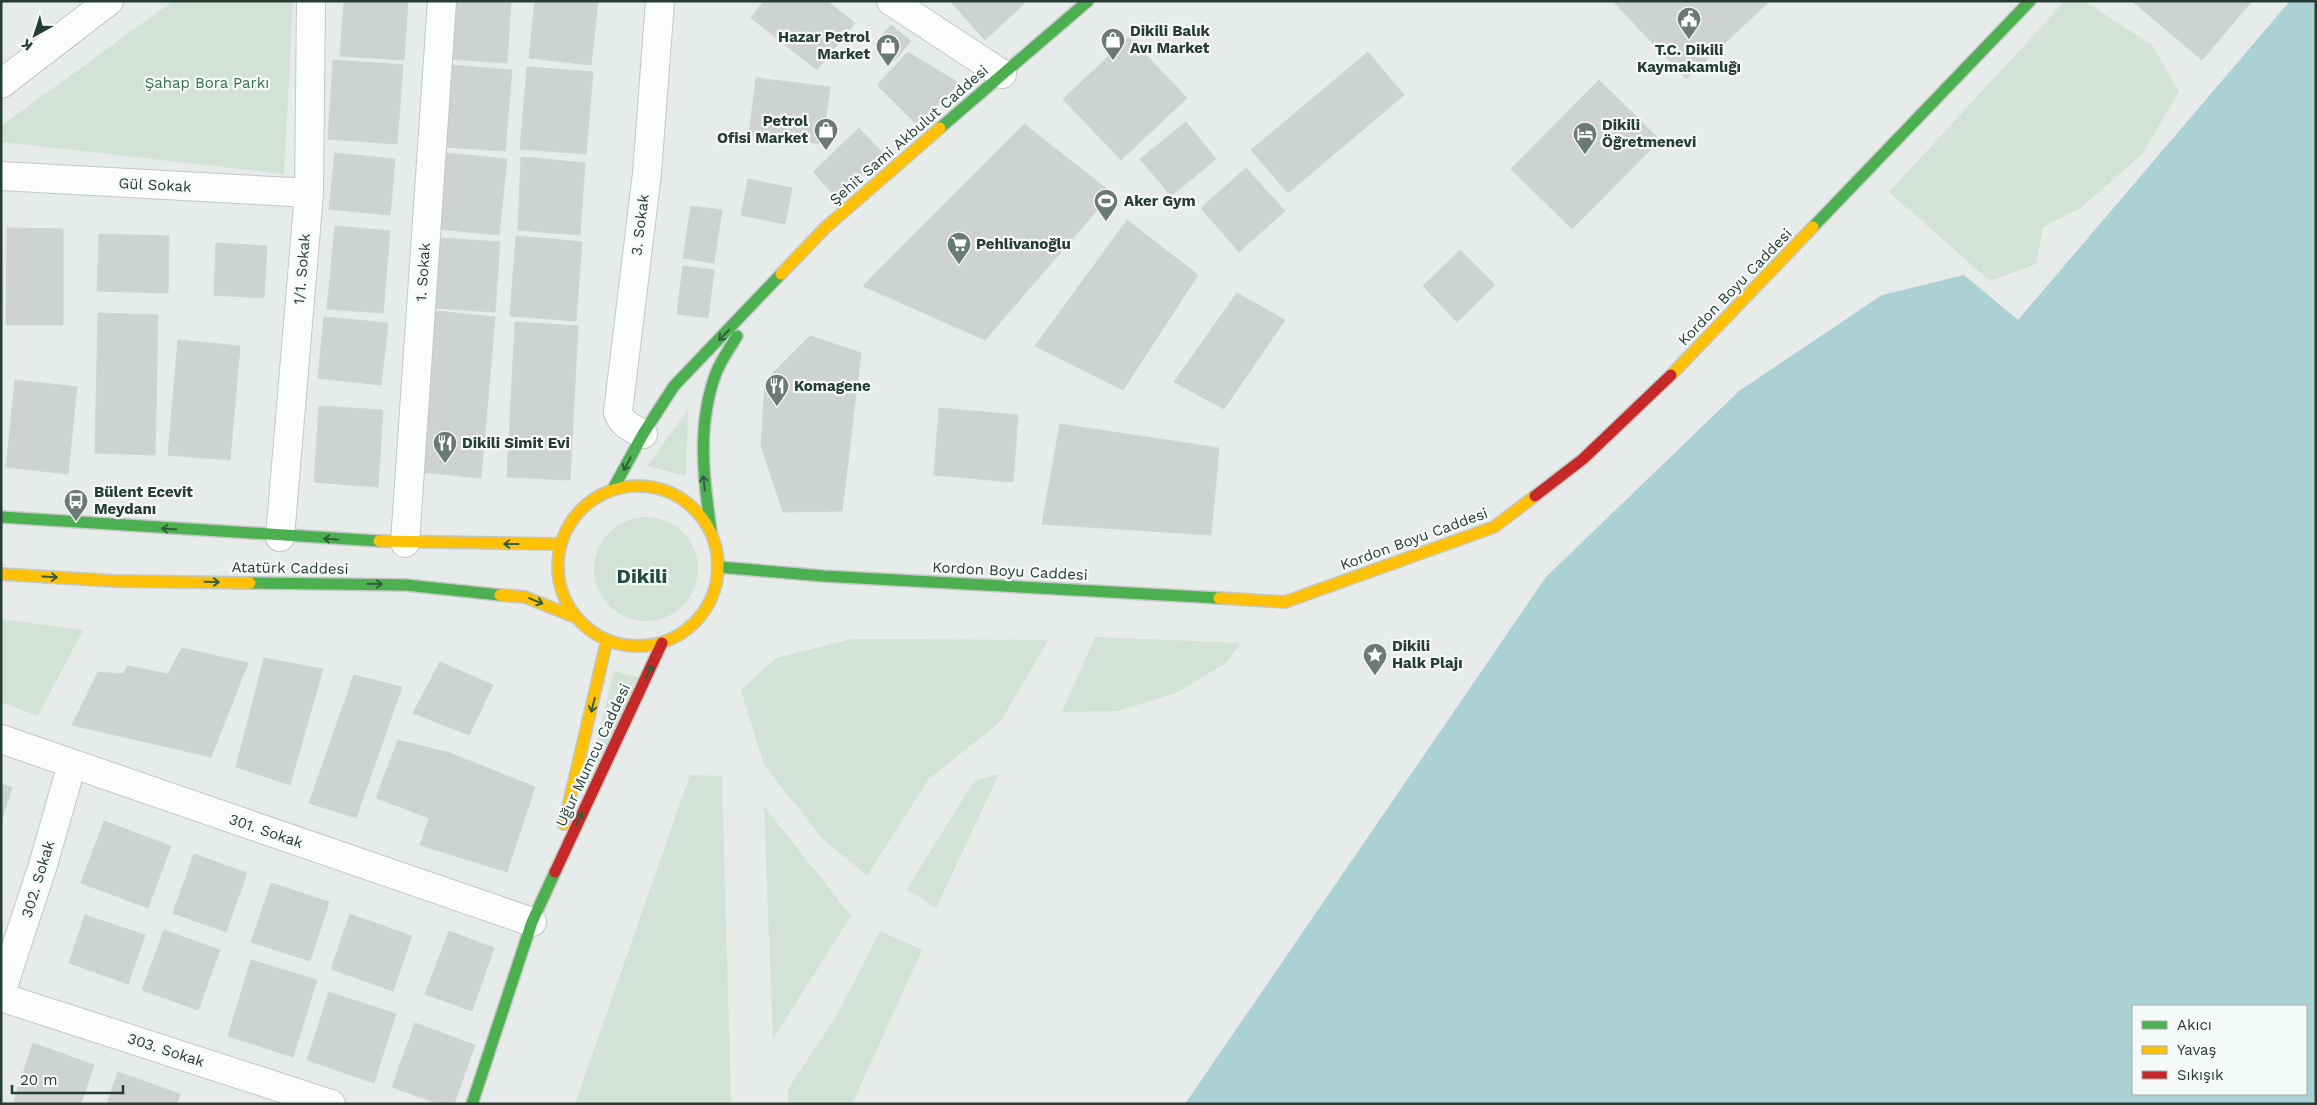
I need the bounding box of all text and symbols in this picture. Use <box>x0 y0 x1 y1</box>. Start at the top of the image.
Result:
public building icon: T.C. Dikili Kaymakamlığı <box>1676 6 1702 40</box>
north arrow <box>10 10 60 60</box>
place label: Dikili Balık Avı Market <box>1130 22 1211 57</box>
shop icon: Dikili Balık Avı Market <box>1100 27 1126 61</box>
place label: Hazar Petrol Market <box>778 28 870 63</box>
shop icon: Hazar Petrol Market <box>875 33 901 67</box>
text: K <box>18 36 36 54</box>
place label: T.C. Dikili Kaymakamlığı <box>1637 41 1741 76</box>
street label: Şehit Sami Akbulut Caddesi <box>826 61 992 209</box>
park label: Şahap Bora Parkı <box>145 74 269 92</box>
place label: Petrol Ofisi Market <box>717 112 808 147</box>
place label: Dikili Öğretmenevi <box>1602 116 1696 151</box>
shop icon: Petrol Ofisi Market <box>813 117 839 151</box>
hotel icon: Dikili Öğretmenevi <box>1572 121 1598 155</box>
street label: Gül Sokak <box>118 174 193 196</box>
sports icon: Aker Gym <box>1093 188 1119 222</box>
place label: Aker Gym <box>1124 192 1196 210</box>
street label: 3. Sokak <box>627 193 653 257</box>
street label: Kordon Boyu Caddesi <box>1674 225 1796 349</box>
supermarket icon: Pehlivanoğlu <box>946 231 972 265</box>
street label: 1/1. Sokak <box>290 232 314 305</box>
place label: Pehlivanoğlu <box>976 235 1071 253</box>
street label: 1. Sokak <box>412 241 434 302</box>
one-way arrow <box>718 329 730 341</box>
restaurant icon: Komagene <box>764 373 790 407</box>
place label: Komagene <box>794 377 871 395</box>
restaurant icon: Dikili Simit Evi <box>432 430 458 464</box>
place label: Dikili Simit Evi <box>462 434 570 452</box>
one-way arrow <box>621 456 631 471</box>
one-way arrow <box>699 475 709 491</box>
place label: Bülent Ecevit Meydanı <box>94 483 193 518</box>
bus stop icon: Bülent Ecevit Meydanı <box>63 488 89 522</box>
street label: Kordon Boyu Caddesi <box>1338 504 1490 574</box>
one-way arrow <box>161 524 177 533</box>
one-way arrow <box>324 535 340 544</box>
one-way arrow <box>503 539 520 549</box>
street label: Atatürk Caddesi <box>231 558 349 578</box>
street label: Kordon Boyu Caddesi <box>932 558 1088 584</box>
district label: Dikili <box>617 564 667 588</box>
one-way arrow <box>42 572 58 581</box>
one-way arrow <box>204 577 220 587</box>
one-way arrow <box>366 579 383 589</box>
one-way arrow <box>528 597 543 607</box>
place label: Dikili Halk Plajı <box>1392 637 1463 672</box>
place icon: Dikili Halk Plajı <box>1362 642 1388 676</box>
one-way arrow <box>644 665 654 680</box>
street label: Uğur Mumcu Caddesi <box>552 681 634 829</box>
one-way arrow <box>587 697 597 713</box>
street label: 301. Sokak <box>227 810 306 852</box>
one-way arrow <box>575 812 585 827</box>
street label: 302. Sokak <box>18 838 58 920</box>
legend <box>2132 1005 2307 1095</box>
text: Akıcı <box>2177 1016 2212 1034</box>
street label: 303. Sokak <box>125 1029 207 1071</box>
text: Yavaş <box>2177 1041 2217 1059</box>
scale bar <box>12 1062 124 1094</box>
text: Sıkışık <box>2177 1066 2224 1084</box>
text: 20 m <box>20 1071 58 1089</box>

